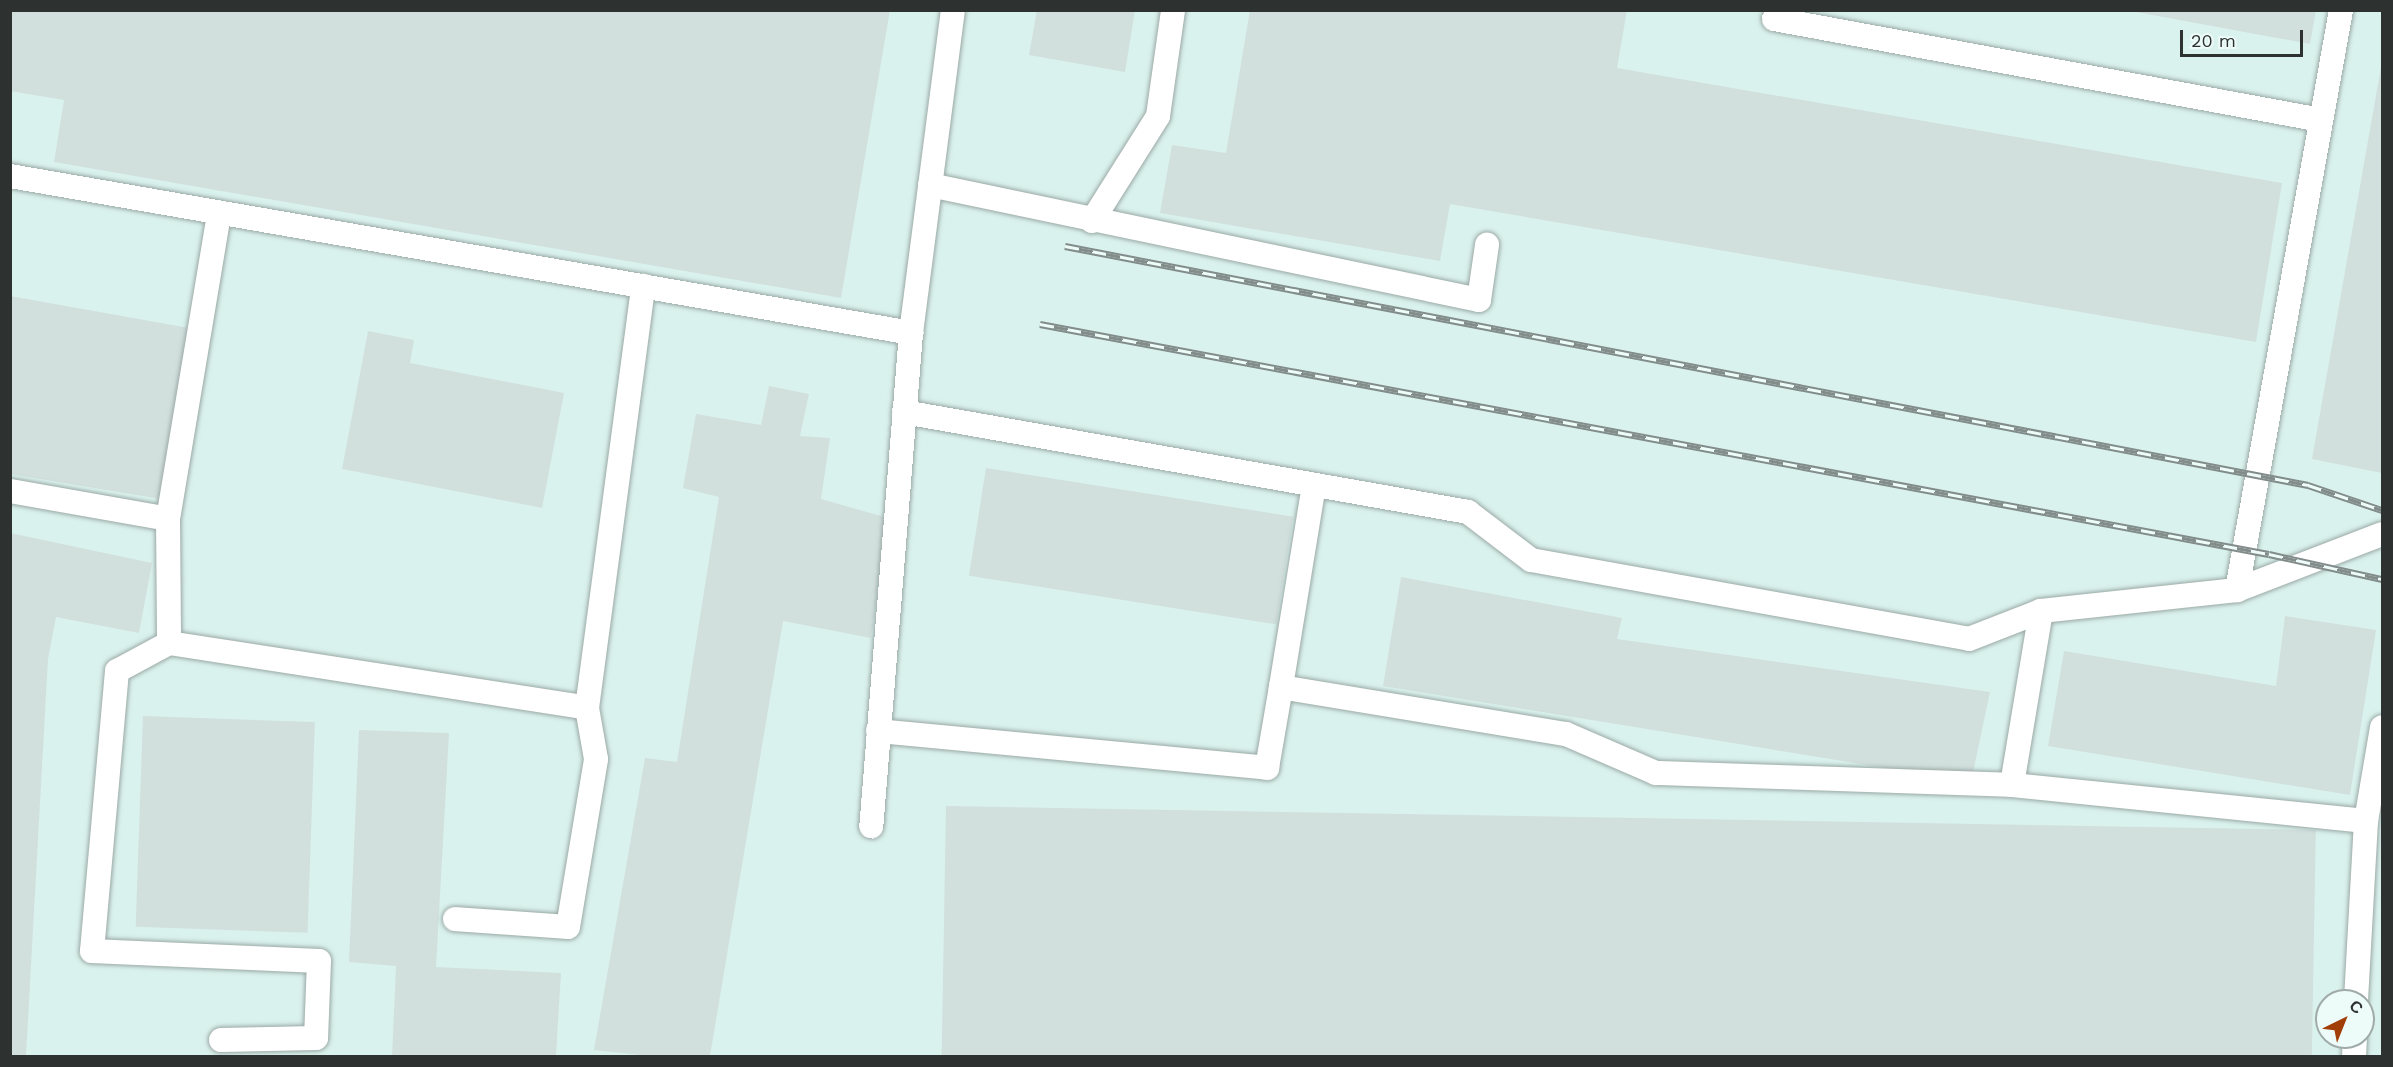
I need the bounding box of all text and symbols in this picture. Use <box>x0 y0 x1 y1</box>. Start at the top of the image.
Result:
scale bar <box>2183 18 2306 56</box>
text: 20 m <box>2191 30 2236 51</box>
north arrow <box>2315 989 2375 1049</box>
text: С <box>2346 996 2367 1018</box>

